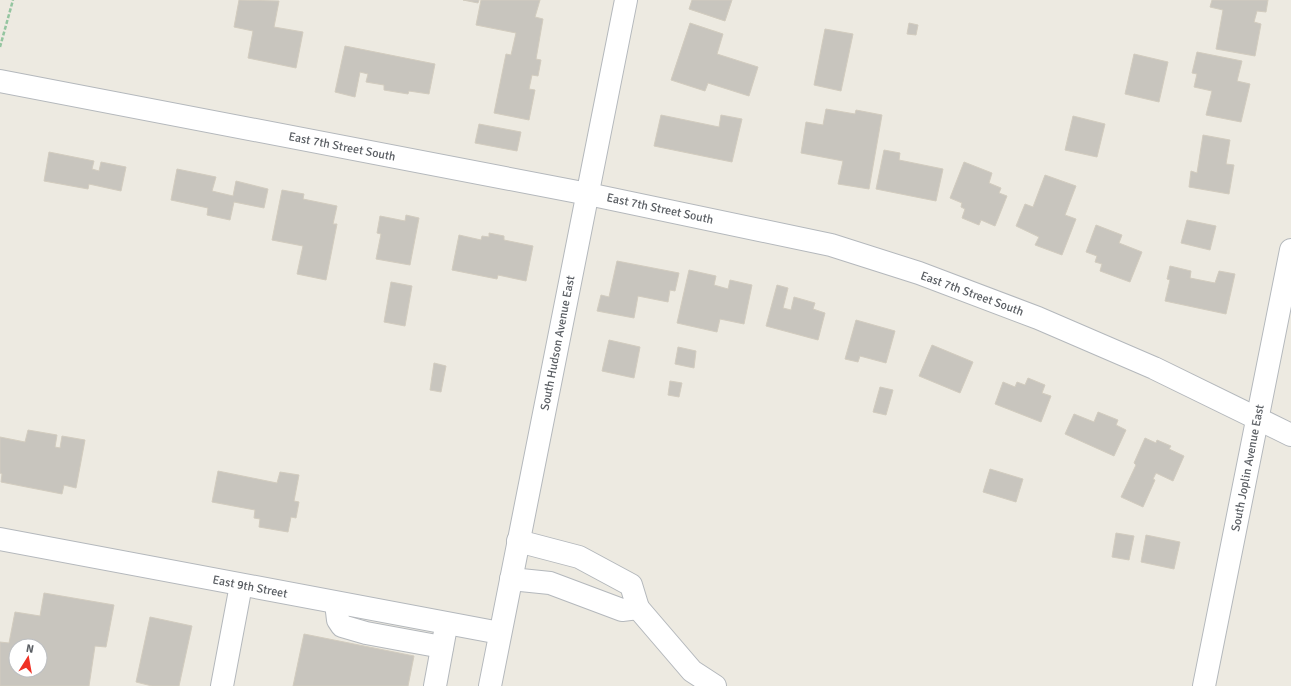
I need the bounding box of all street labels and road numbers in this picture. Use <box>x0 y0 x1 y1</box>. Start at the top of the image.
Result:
street label: East 7th Street South <box>287 129 397 165</box>
street label: East 7th Street South <box>605 190 715 228</box>
street label: East 7th Street South <box>918 268 1026 320</box>
street label: South Hudson Avenue East <box>538 274 578 412</box>
street label: South Joplin Avenue East <box>1228 403 1268 533</box>
street label: East 9th Street <box>211 572 289 602</box>

